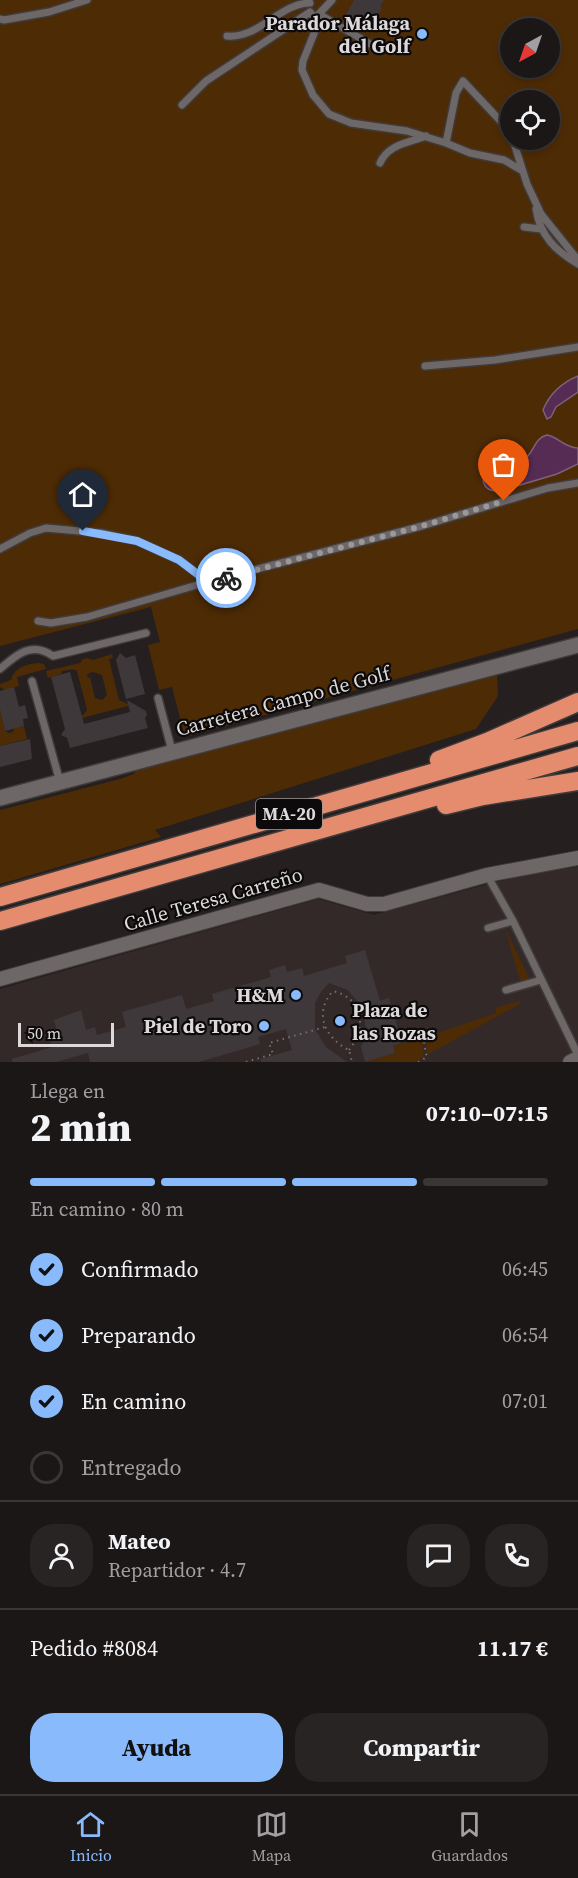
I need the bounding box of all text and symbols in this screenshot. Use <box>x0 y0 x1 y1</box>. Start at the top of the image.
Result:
place label: Parador Málaga del Golf <box>265 9 413 60</box>
north arrow <box>500 18 560 78</box>
map controls <box>500 18 560 150</box>
marker: Parador Málaga del Golf <box>415 27 429 41</box>
button: locate <box>500 90 560 150</box>
pin <box>478 439 529 501</box>
icon: bag <box>487 448 520 481</box>
pin <box>57 469 108 531</box>
icon: home <box>66 478 99 511</box>
courier <box>196 548 256 608</box>
icon: bike <box>210 562 243 595</box>
street label: Carretera Campo de Golf <box>173 658 395 743</box>
road number: MA-20 <box>256 799 322 829</box>
street label: Calle Teresa Carreño <box>120 860 306 938</box>
place label: H&M <box>236 981 284 1009</box>
marker: H&M <box>289 988 303 1002</box>
place label: Plaza de las Rozas <box>352 996 436 1047</box>
place label: Piel de Toro <box>143 1012 252 1040</box>
marker: Plaza de las Rozas <box>333 1014 347 1028</box>
marker: Piel de Toro <box>257 1019 271 1033</box>
scale bar <box>18 1020 114 1048</box>
text: 50 m <box>27 1022 61 1044</box>
text: Llega en <box>30 1077 105 1105</box>
text: 07:10–07:15 <box>426 1098 548 1128</box>
text: 2 min <box>30 1101 132 1154</box>
text: En camino · 80 m <box>30 1195 184 1223</box>
icon: check <box>30 1253 63 1286</box>
text: Confirmado <box>81 1254 199 1284</box>
text: 06:45 <box>502 1255 548 1283</box>
icon: check <box>30 1319 63 1352</box>
text: Preparando <box>81 1320 196 1350</box>
text: 06:54 <box>502 1321 548 1349</box>
icon: check <box>30 1385 63 1418</box>
text: En camino <box>81 1386 186 1416</box>
text: 07:01 <box>502 1387 548 1415</box>
text: Entregado <box>81 1452 182 1482</box>
button: person <box>30 1524 93 1587</box>
button: chat <box>407 1524 470 1587</box>
button: phone <box>485 1524 548 1587</box>
text: Mateo <box>108 1526 171 1556</box>
text: Repartidor · 4.7 <box>108 1556 246 1584</box>
text: Pedido #8084 <box>30 1633 158 1663</box>
text: 11.17 € <box>477 1633 548 1663</box>
button: Ayuda <box>30 1713 283 1782</box>
button: Compartir <box>295 1713 548 1782</box>
tab: Inicio <box>70 1808 112 1866</box>
tab: Mapa <box>252 1808 291 1866</box>
tab: Guardados <box>431 1808 508 1866</box>

